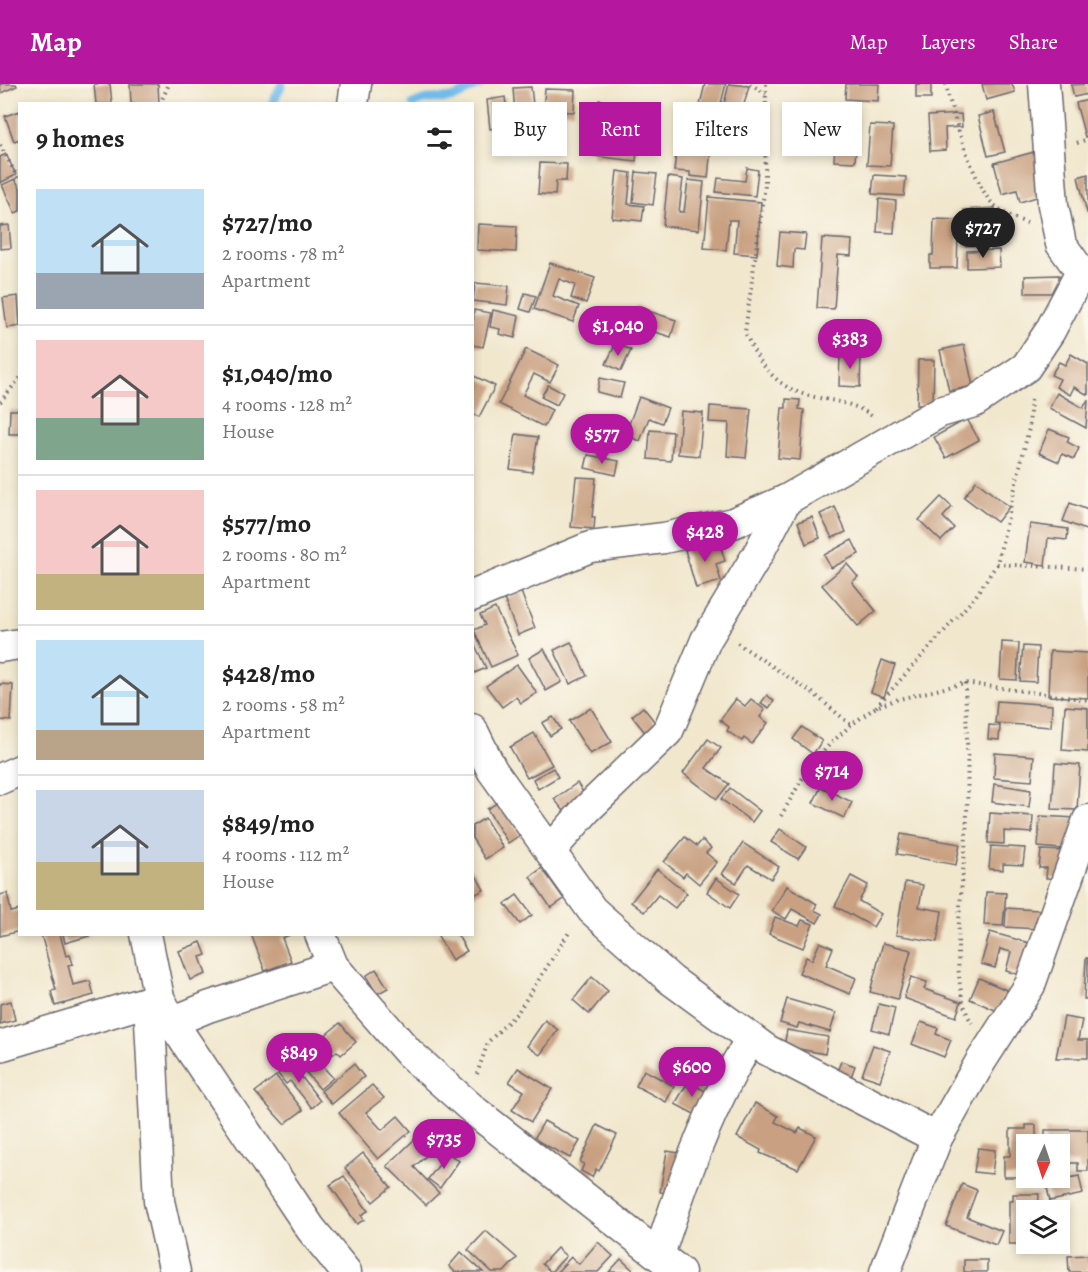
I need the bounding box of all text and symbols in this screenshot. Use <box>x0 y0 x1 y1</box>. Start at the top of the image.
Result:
text: Map <box>30 23 82 61</box>
text: Map <box>849 28 888 56</box>
text: Layers <box>921 28 976 56</box>
text: Share <box>1009 28 1058 56</box>
chip: Buy <box>492 102 567 156</box>
chip: Rent <box>579 102 661 156</box>
chip: Filters <box>673 102 770 156</box>
chip: New <box>782 102 862 156</box>
text: 9 homes <box>36 121 125 156</box>
icon: filters <box>423 122 456 155</box>
text: $727/mo <box>222 205 313 240</box>
pin: $727 <box>947 208 1019 259</box>
icon: home <box>84 213 156 285</box>
text: $727 <box>965 214 1001 241</box>
text: 2 rooms · 78 m² <box>222 240 345 267</box>
text: Apartment <box>222 267 311 294</box>
pin: $1,040 <box>569 306 667 357</box>
text: $1,040 <box>592 312 644 339</box>
pin: $383 <box>814 319 886 370</box>
text: $383 <box>832 325 868 352</box>
text: $1,040/mo <box>222 356 333 391</box>
icon: home <box>84 364 156 436</box>
text: 4 rooms · 128 m² <box>222 391 352 418</box>
pin: $577 <box>566 414 638 465</box>
text: House <box>222 418 274 445</box>
text: $577 <box>585 420 619 447</box>
text: $577/mo <box>222 506 311 541</box>
pin: $428 <box>669 512 741 563</box>
icon: home <box>84 514 156 586</box>
text: $428 <box>686 518 724 545</box>
text: 2 rooms · 80 m² <box>222 541 347 568</box>
text: Apartment <box>222 568 311 595</box>
text: $428/mo <box>222 656 315 691</box>
icon: home <box>84 664 156 736</box>
text: 2 rooms · 58 m² <box>222 691 345 718</box>
text: Apartment <box>222 718 311 745</box>
pin: $714 <box>796 751 868 802</box>
text: $714 <box>815 757 849 784</box>
text: $849/mo <box>222 806 315 841</box>
icon: home <box>84 814 156 886</box>
text: 4 rooms · 112 m² <box>222 841 349 868</box>
text: House <box>222 868 274 895</box>
pin: $849 <box>263 1033 335 1084</box>
text: $849 <box>280 1039 318 1066</box>
pin: $600 <box>656 1047 728 1098</box>
text: $600 <box>673 1053 711 1080</box>
pin: $735 <box>408 1119 480 1170</box>
text: $735 <box>427 1125 462 1152</box>
north arrow <box>1016 1134 1070 1188</box>
map controls <box>1016 1134 1070 1254</box>
button: layers <box>1016 1200 1070 1254</box>

